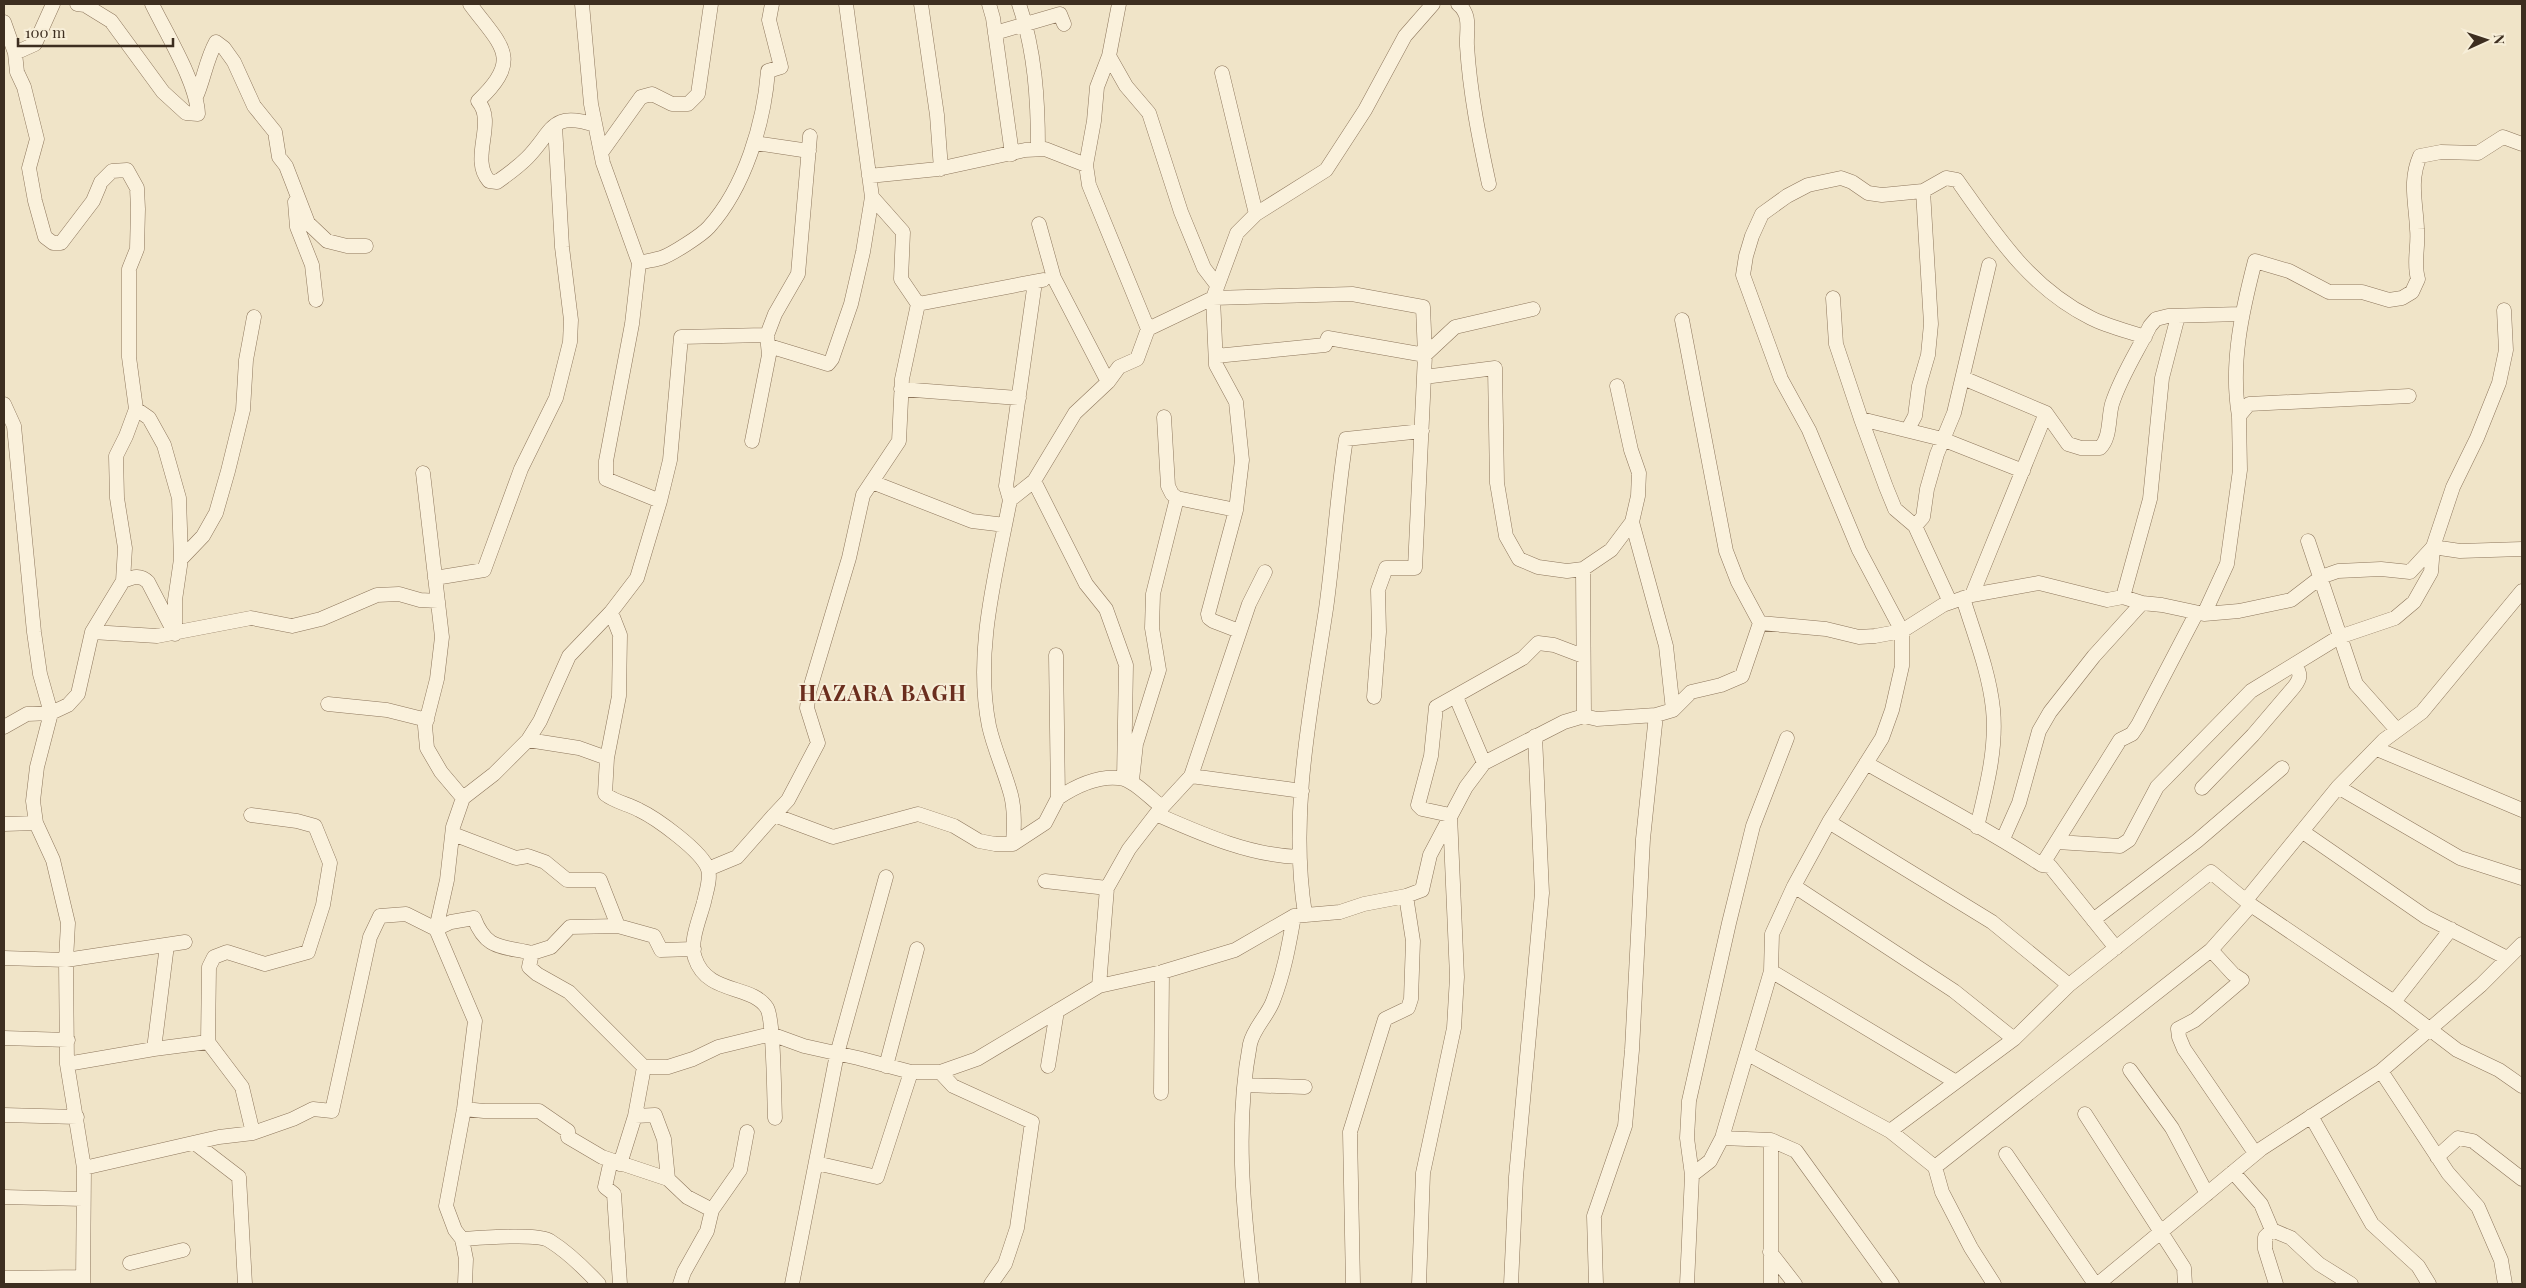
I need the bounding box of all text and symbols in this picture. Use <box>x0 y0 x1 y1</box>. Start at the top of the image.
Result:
scale bar <box>18 15 172 47</box>
north arrow <box>2461 15 2511 65</box>
text: 100 m <box>25 22 66 42</box>
text: N <box>2490 34 2509 45</box>
district label: HAZARA BAGH <box>799 677 967 707</box>

